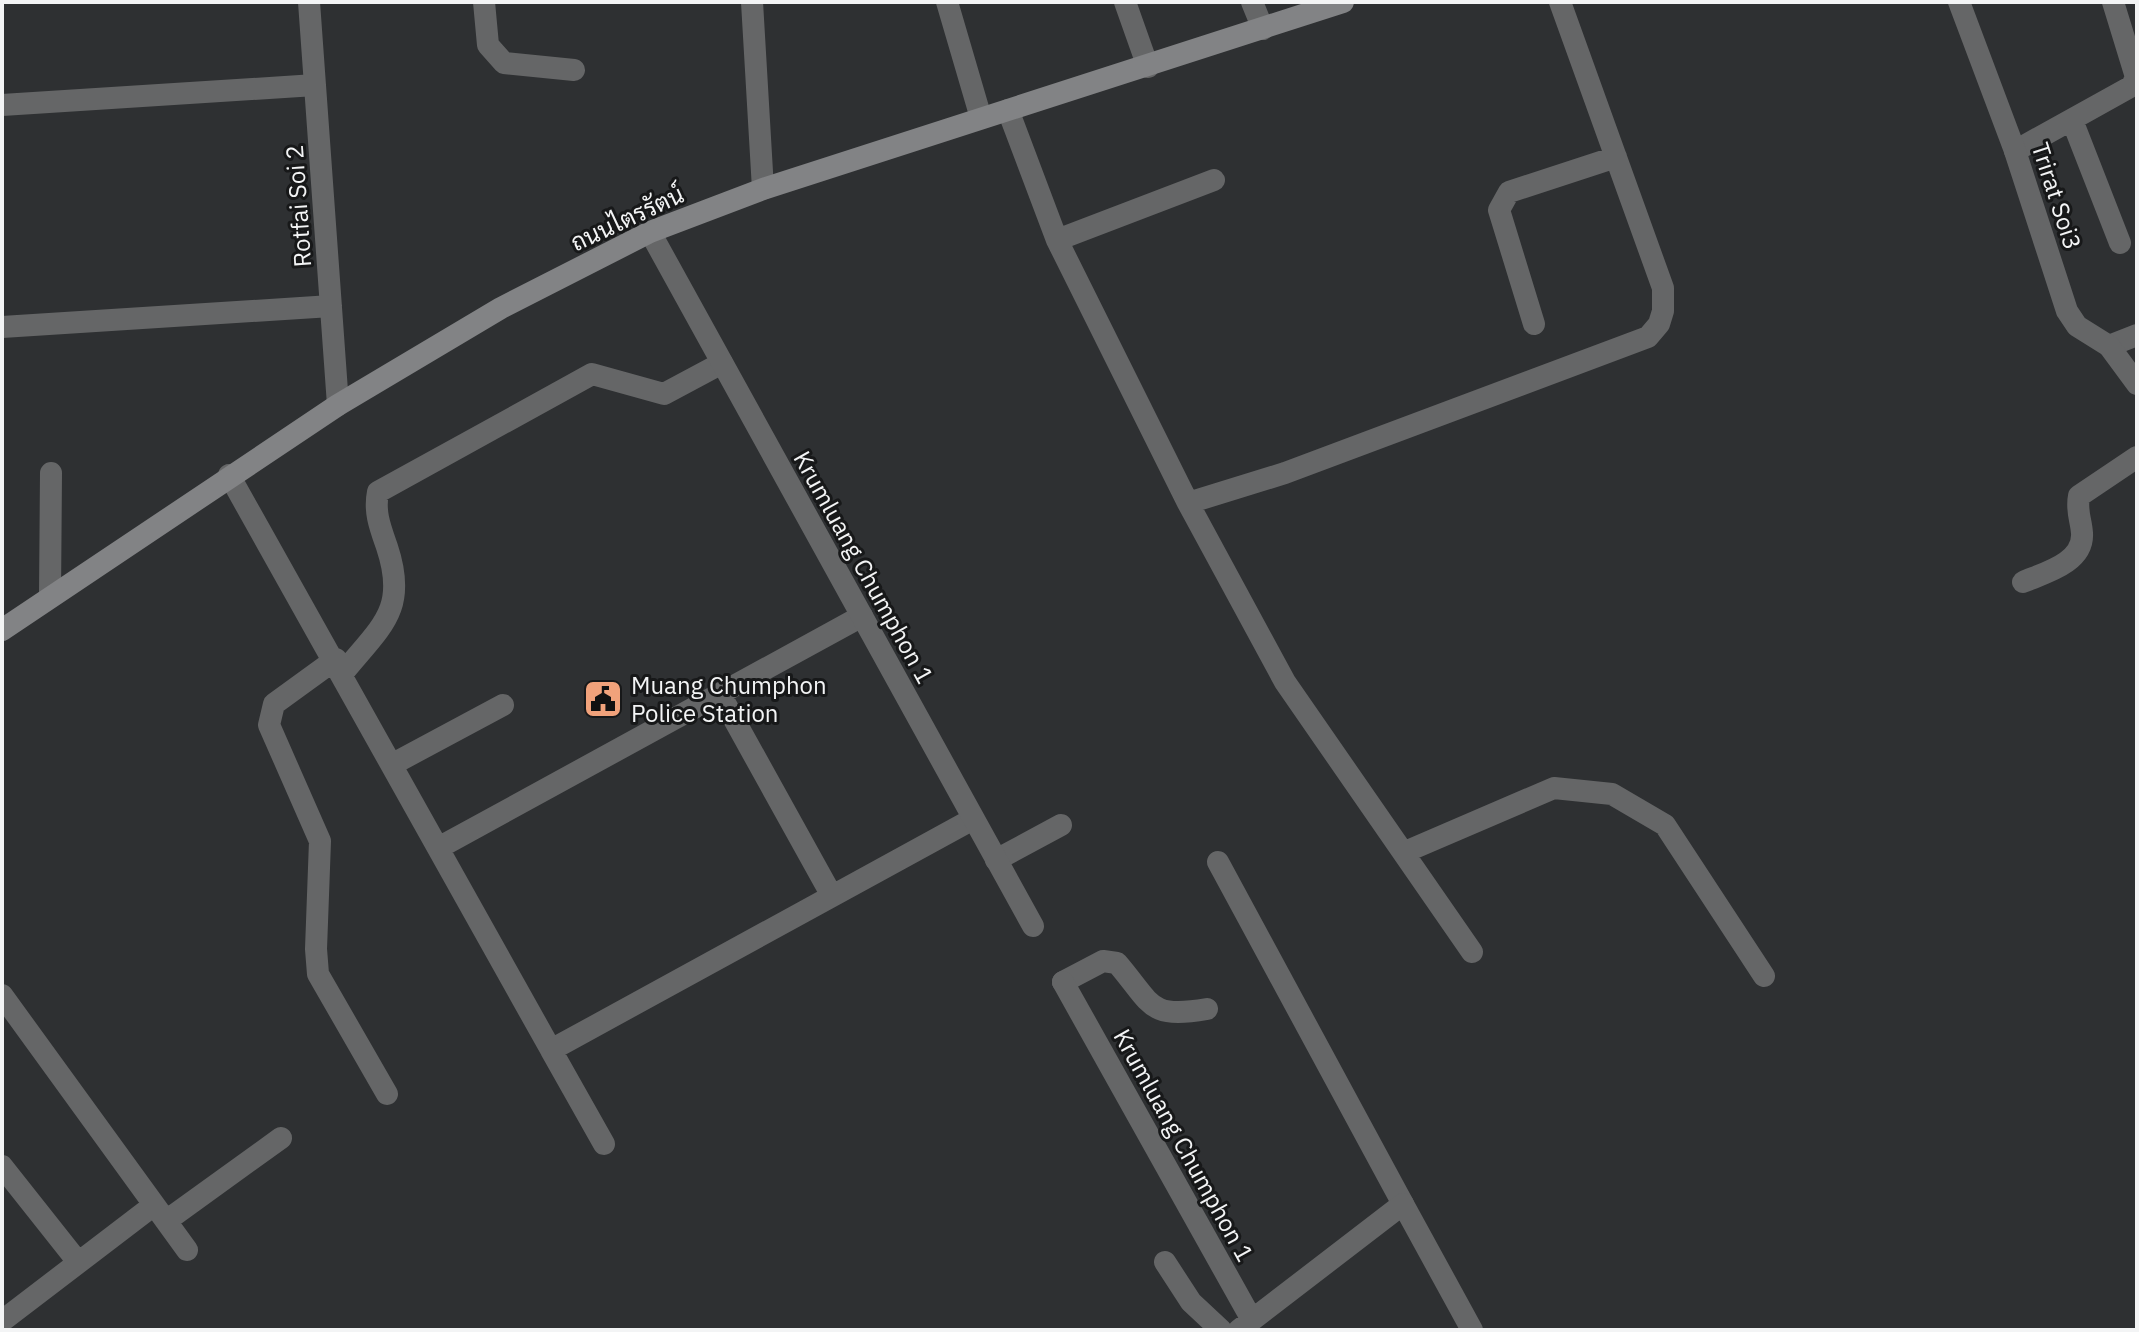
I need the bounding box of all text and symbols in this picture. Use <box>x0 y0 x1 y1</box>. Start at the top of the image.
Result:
street label: Trirat Soi3 <box>2025 138 2089 254</box>
street label: Rotfai Soi 2 <box>278 144 318 268</box>
street label: ถนนไตรรัตน์ <box>565 178 689 258</box>
street label: Krumluang Chumphon 1 <box>787 445 941 689</box>
place label: Muang Chumphon Police Station <box>631 669 827 729</box>
public building icon: Muang Chumphon Police Station <box>582 678 624 720</box>
street label: Krumluang Chumphon 1 <box>1107 1023 1261 1267</box>

